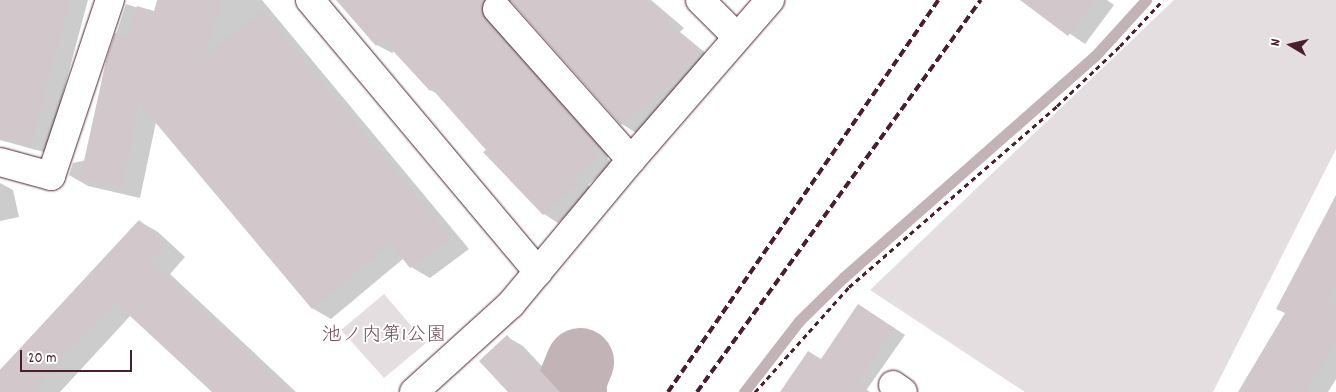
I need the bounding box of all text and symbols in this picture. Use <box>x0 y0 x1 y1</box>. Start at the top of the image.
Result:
north arrow <box>1266 20 1316 70</box>
text: N <box>1266 38 1287 48</box>
park label: 池ノ内第1公園 <box>322 324 446 348</box>
scale bar <box>22 340 135 372</box>
text: 20 m <box>28 348 56 370</box>

